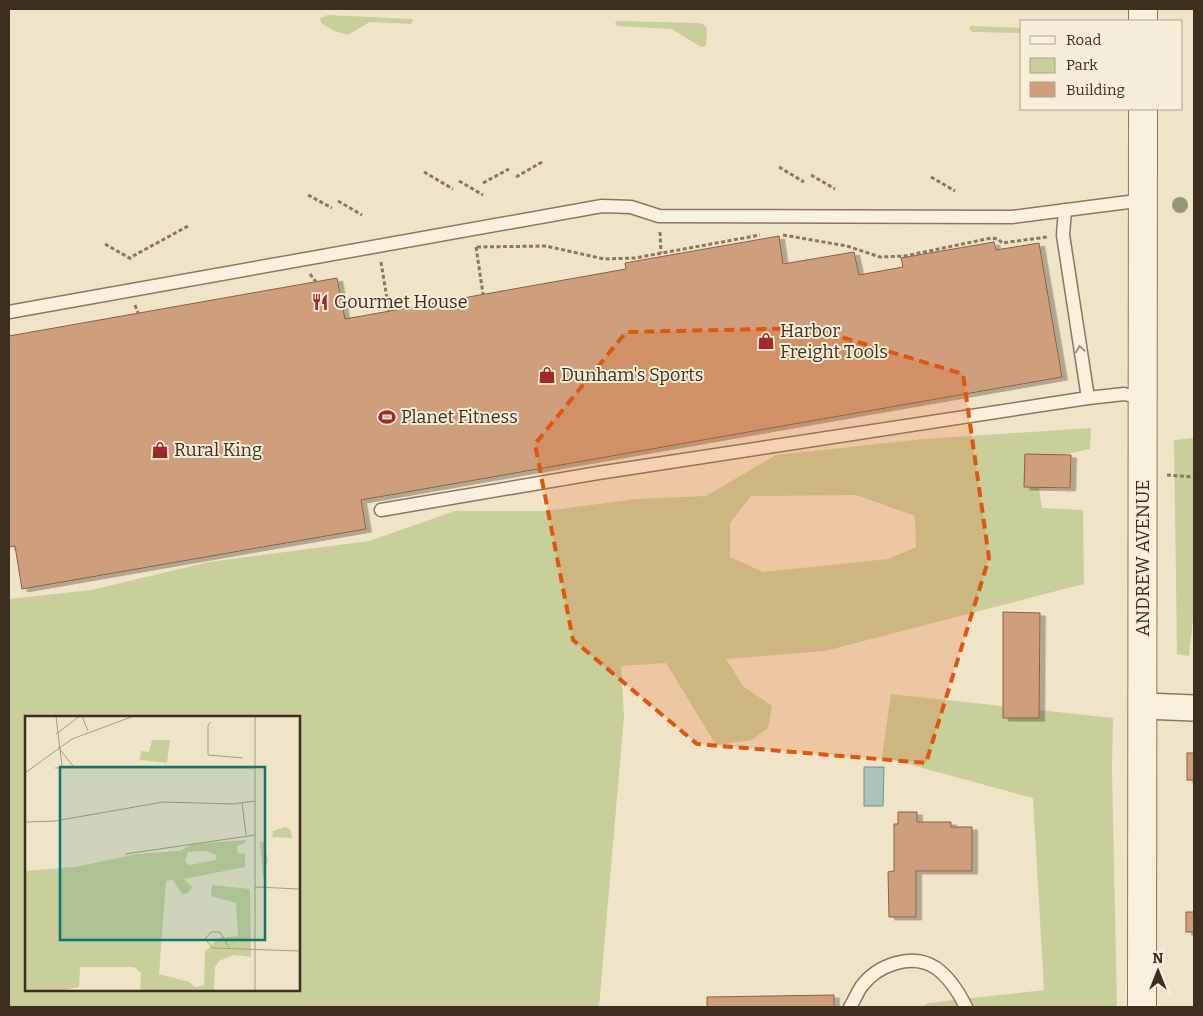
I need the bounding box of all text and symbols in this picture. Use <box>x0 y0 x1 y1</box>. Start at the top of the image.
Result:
legend <box>1020 20 1183 110</box>
text: Road <box>1066 31 1101 49</box>
text: Park <box>1066 56 1098 74</box>
text: Building <box>1066 81 1125 99</box>
place label: Gourmet House <box>334 291 468 313</box>
restaurant icon: Gourmet House <box>310 292 330 312</box>
place label: Harbor Freight Tools <box>780 320 888 363</box>
shop icon: Harbor Freight Tools <box>756 331 776 351</box>
one-way arrow <box>1076 345 1086 354</box>
place label: Dunham's Sports <box>561 364 703 386</box>
shop icon: Dunham's Sports <box>537 365 557 385</box>
place label: Planet Fitness <box>401 406 518 428</box>
sports icon: Planet Fitness <box>377 407 397 427</box>
place label: Rural King <box>174 439 262 461</box>
shop icon: Rural King <box>150 440 170 460</box>
street label: ANDREW AVENUE <box>1132 480 1154 636</box>
inset map <box>25 716 300 991</box>
north arrow <box>1133 946 1183 996</box>
text: N <box>1153 950 1164 967</box>

